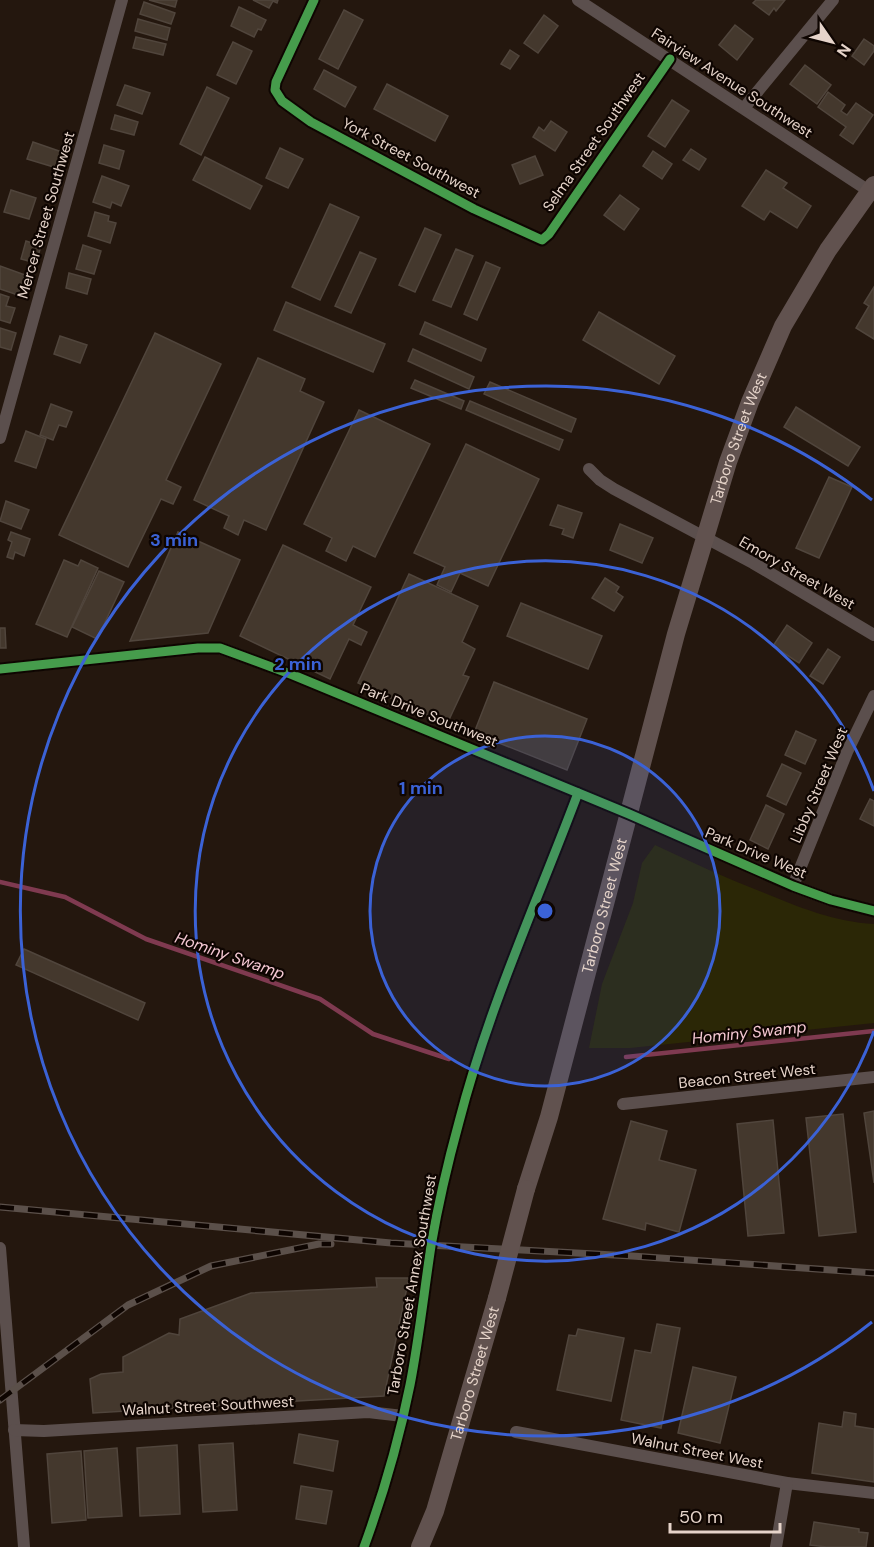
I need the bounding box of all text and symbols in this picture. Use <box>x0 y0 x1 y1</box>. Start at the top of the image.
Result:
north arrow <box>802 12 862 72</box>
street label: Fairview Avenue Southwest <box>648 23 817 143</box>
text: N <box>832 40 856 61</box>
street label: Selma Street Southwest <box>538 68 650 216</box>
street label: York Street Southwest <box>339 113 483 203</box>
street label: Mercer Street Southwest <box>13 129 79 301</box>
street label: Tarboro Street West <box>706 369 772 507</box>
text: 3 min <box>150 528 198 552</box>
street label: Emory Street West <box>735 532 859 614</box>
text: 2 min <box>274 652 322 676</box>
street label: Park Drive Southwest <box>357 678 501 752</box>
street label: Libby Street West <box>786 724 852 846</box>
text: 1 min <box>399 776 443 800</box>
street label: Park Drive West <box>702 823 810 883</box>
street label: Tarboro Street West <box>577 836 632 976</box>
centre of rings <box>535 901 555 921</box>
water label: Hominy Swamp <box>172 927 288 984</box>
water label: Hominy Swamp <box>691 1016 807 1049</box>
street label: Beacon Street West <box>678 1059 817 1093</box>
street label: Tarboro Street Annex Southwest <box>383 1173 441 1397</box>
street label: Tarboro Street West <box>446 1304 504 1443</box>
street label: Walnut Street Southwest <box>121 1391 295 1420</box>
street label: Walnut Street West <box>629 1428 765 1474</box>
scale bar <box>670 1496 780 1534</box>
text: 50 m <box>679 1505 723 1529</box>

